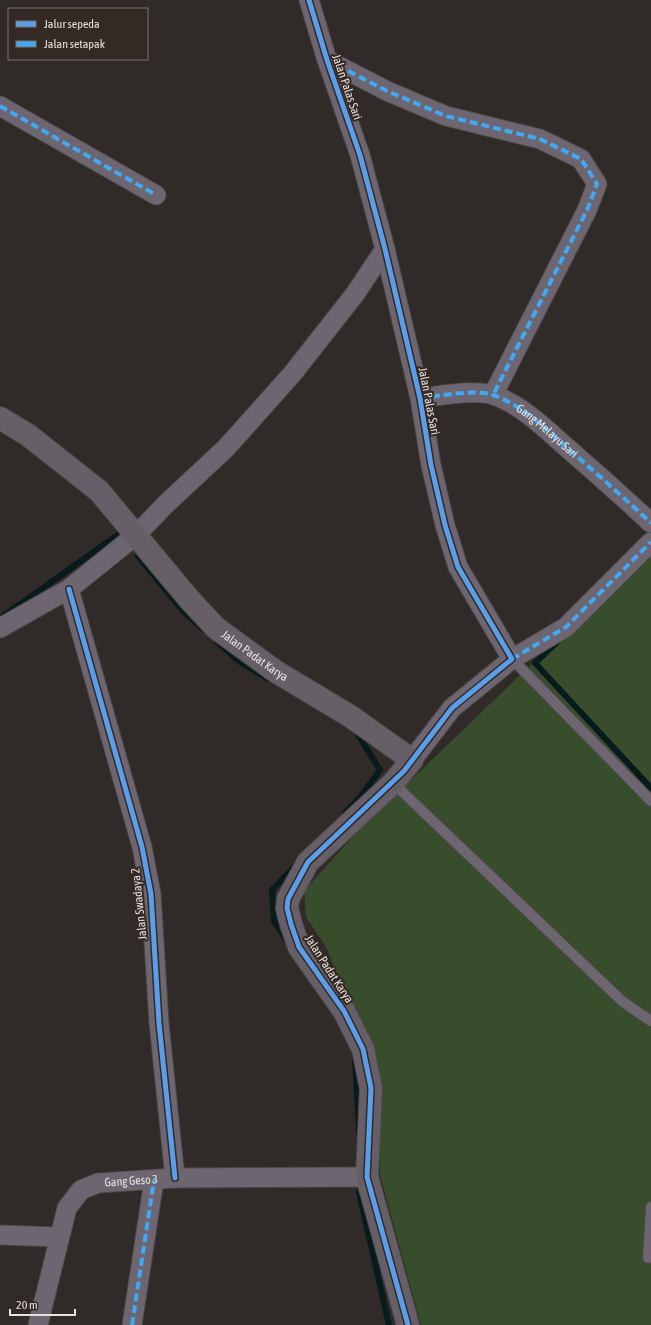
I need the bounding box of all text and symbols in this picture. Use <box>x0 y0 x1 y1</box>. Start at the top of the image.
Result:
legend <box>8 8 148 60</box>
text: Jalur sepeda <box>44 17 100 31</box>
text: Jalan setapak <box>44 37 106 51</box>
street label: Jalan Palas Sari <box>329 52 365 122</box>
street label: Jalan Palas Sari <box>416 366 442 436</box>
street label: Gang Melayu Sari <box>514 401 581 461</box>
street label: Jalan Padat Karya <box>219 627 291 684</box>
street label: Jalan Swadaya 2 <box>128 867 150 941</box>
street label: Jalan Padat Karya <box>302 932 356 1006</box>
street label: Gang Geso 3 <box>104 1172 158 1190</box>
scale bar <box>10 1291 75 1317</box>
text: 20 m <box>16 1298 38 1312</box>

